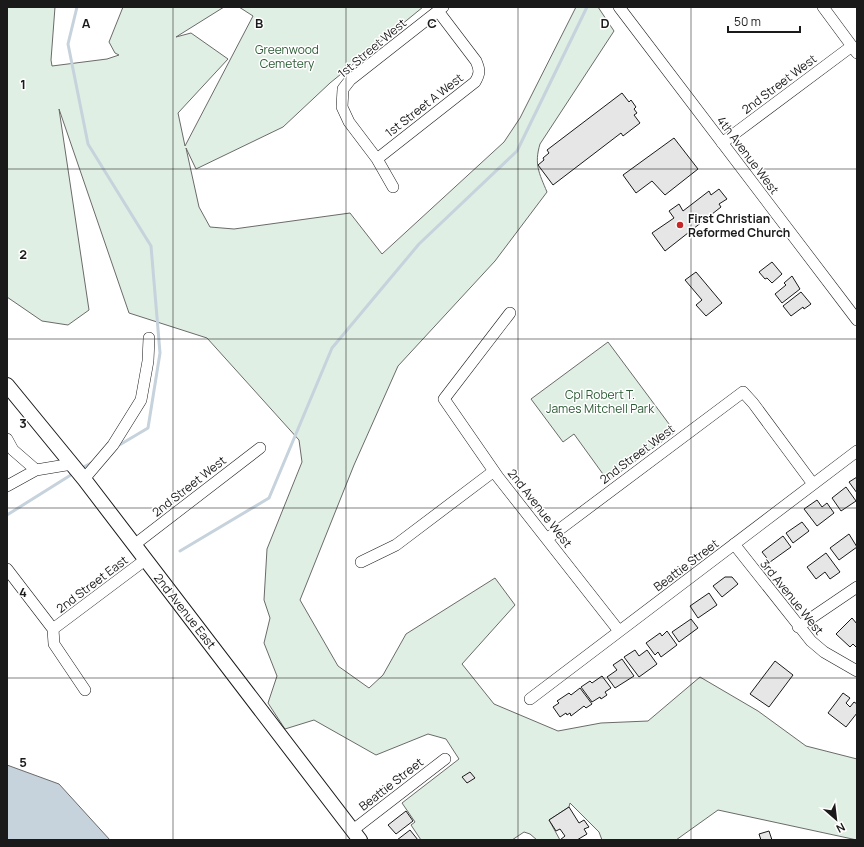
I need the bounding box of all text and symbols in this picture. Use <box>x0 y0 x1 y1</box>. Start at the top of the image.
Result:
scale bar <box>728 8 800 34</box>
text: 50 m <box>734 13 761 30</box>
text: A <box>82 14 91 32</box>
text: B <box>255 14 263 32</box>
street label: 1st Street West <box>334 14 410 82</box>
text: C <box>427 14 437 32</box>
text: D <box>600 14 610 32</box>
park label: Greenwood Cemetery <box>255 41 319 72</box>
street label: 2nd Street West <box>738 50 820 118</box>
street label: 1st Street A West <box>382 69 467 141</box>
text: 1 <box>20 75 26 93</box>
street label: 4th Avenue West <box>713 113 783 198</box>
place label: First Christian Reformed Church <box>688 210 790 241</box>
marker: First Christian Reformed Church <box>675 220 685 230</box>
text: 2 <box>19 245 27 263</box>
park label: Cpl Robert T. James Mitchell Park <box>546 386 655 417</box>
text: 3 <box>19 414 27 432</box>
street label: 2nd Street West <box>596 420 678 488</box>
street label: 2nd Street West <box>148 452 230 520</box>
street label: 2nd Avenue West <box>504 465 576 551</box>
street label: Beattie Street <box>650 535 722 595</box>
street label: 2nd Street East <box>53 551 131 617</box>
street label: 3rd Avenue West <box>756 556 828 638</box>
street label: 2nd Avenue East <box>150 570 220 652</box>
text: 4 <box>19 583 27 601</box>
text: 5 <box>19 753 27 771</box>
street label: Beattie Street <box>355 753 427 814</box>
north arrow <box>816 799 856 839</box>
text: N <box>834 820 848 837</box>

